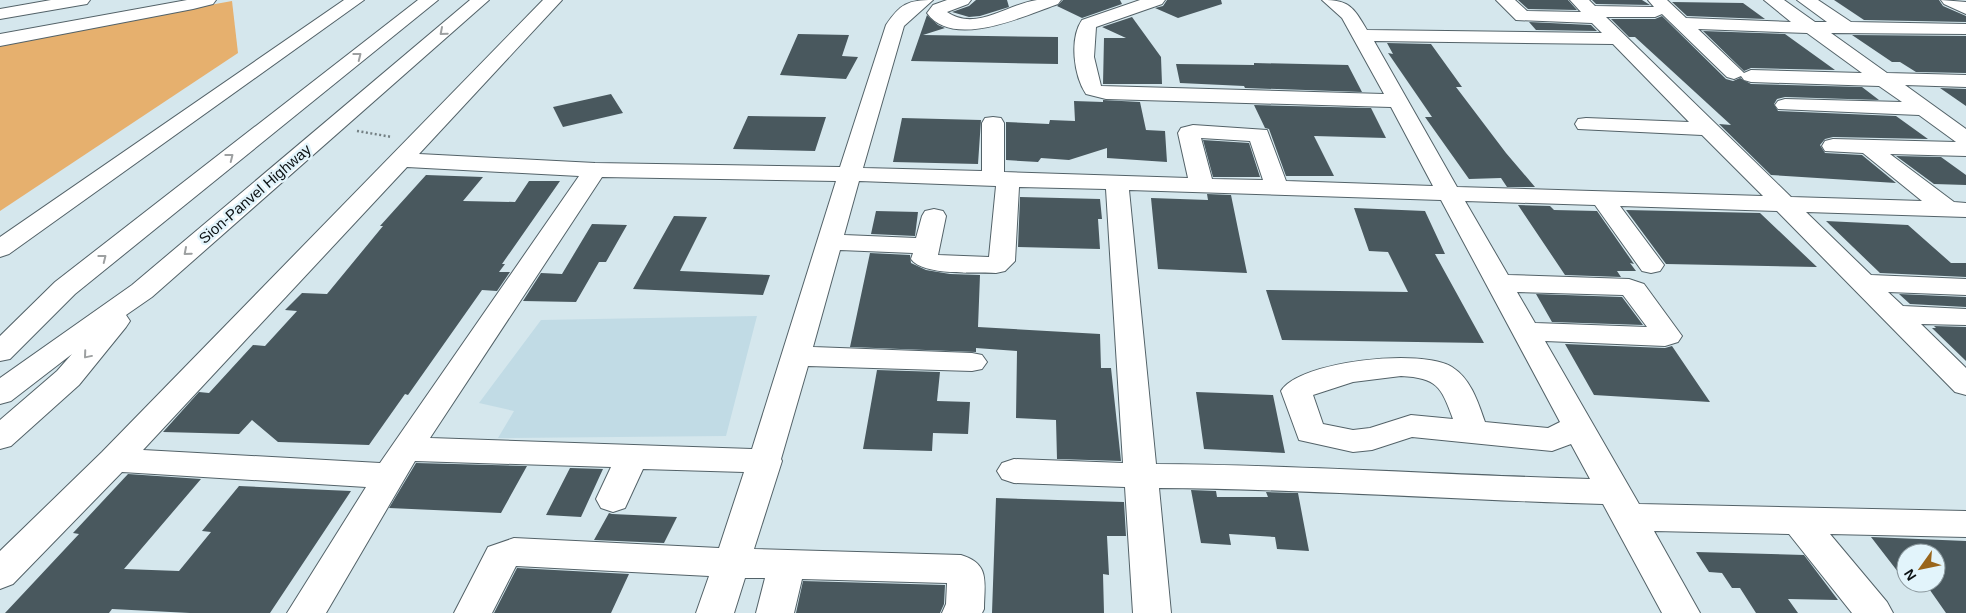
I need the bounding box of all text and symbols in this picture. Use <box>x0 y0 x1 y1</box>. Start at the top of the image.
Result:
one-way arrow <box>440 26 449 35</box>
one-way arrow <box>352 54 361 62</box>
street label: Sion-Panvel Highway <box>195 140 314 247</box>
one-way arrow <box>224 154 233 162</box>
one-way arrow <box>184 246 193 255</box>
one-way arrow <box>97 255 106 263</box>
one-way arrow <box>85 349 93 358</box>
north arrow <box>1896 543 1946 593</box>
text: N <box>1901 566 1920 584</box>

